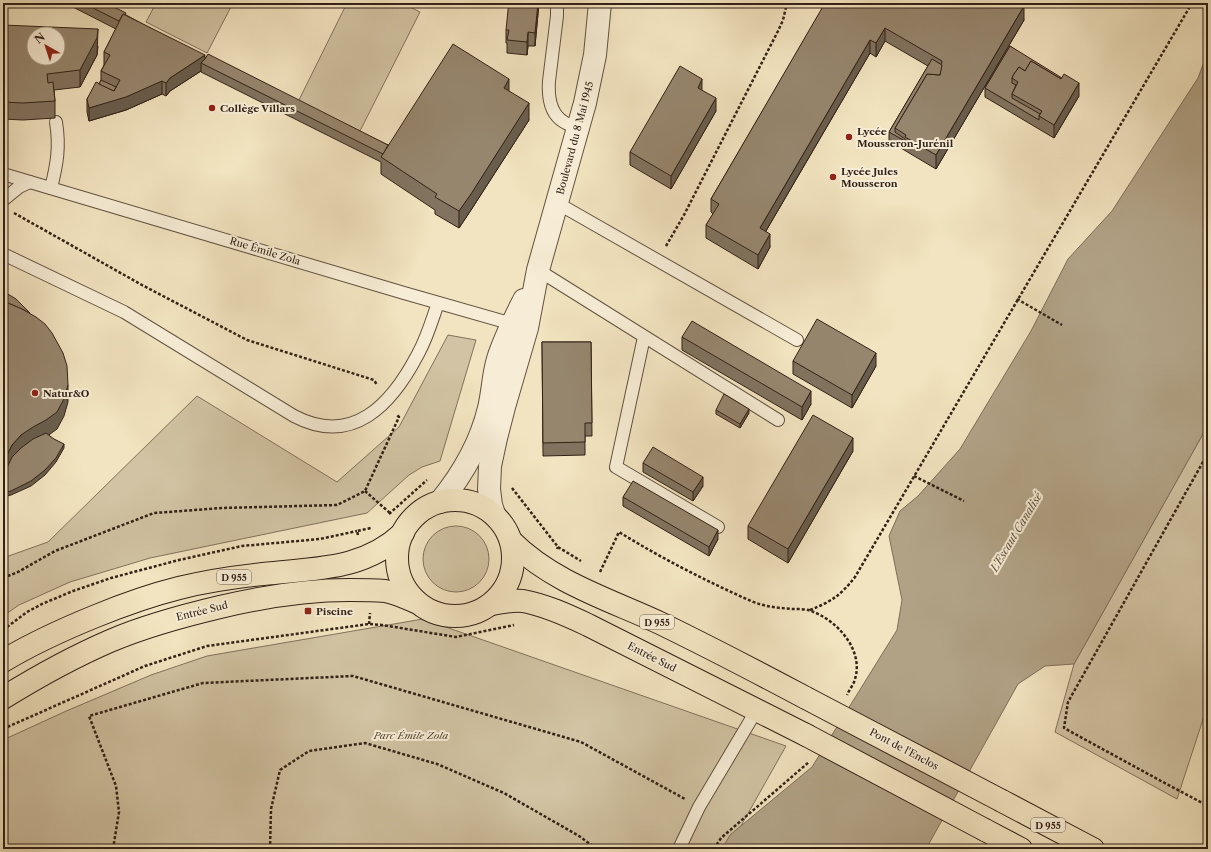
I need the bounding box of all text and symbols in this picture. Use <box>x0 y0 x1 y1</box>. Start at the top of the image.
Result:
north arrow <box>26 26 66 66</box>
text: N <box>32 30 48 47</box>
street label: Boulevard du 8 Mai 1945 <box>554 80 596 196</box>
place label: Collège Villars <box>220 102 295 115</box>
marker: Collège Villars <box>207 103 217 113</box>
place label: Lycée Mousseron-Jurénil <box>857 125 954 150</box>
marker: Lycée Mousseron-Jurénil <box>844 132 854 142</box>
place label: Lycée Jules Mousseron <box>841 165 898 190</box>
marker: Lycée Jules Mousseron <box>828 172 838 182</box>
street label: Rue Émile Zola <box>228 234 303 268</box>
place label: Natur&O <box>43 387 90 400</box>
marker: Natur&O <box>30 388 40 398</box>
water label: L'Escaut Canalisé <box>986 489 1045 575</box>
road number: D 955 <box>217 570 251 584</box>
street label: Entrée Sud <box>175 598 229 624</box>
place label: Piscine <box>316 605 353 618</box>
marker: Piscine <box>303 606 313 616</box>
road number: D 955 <box>640 615 674 629</box>
street label: Entrée Sud <box>625 639 679 675</box>
street label: Pont de l'Enclos <box>867 725 941 773</box>
park label: Parc Émile Zola <box>373 729 448 742</box>
road number: D 955 <box>1031 818 1065 832</box>

